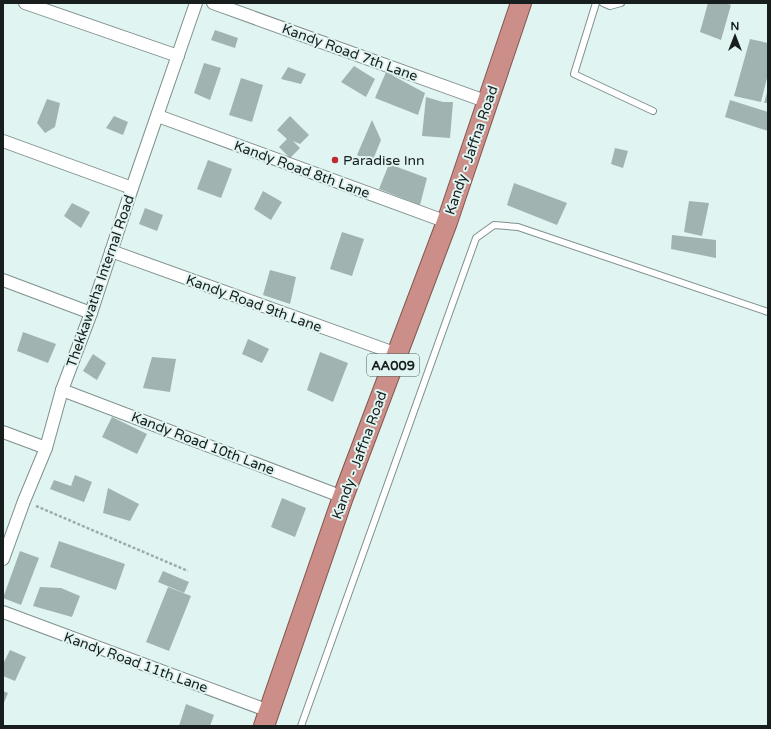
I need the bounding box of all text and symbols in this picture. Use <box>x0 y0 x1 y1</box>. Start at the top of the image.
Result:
north arrow <box>715 16 755 56</box>
street label: Kandy Road 7th Lane <box>280 20 420 85</box>
text: N <box>731 20 739 33</box>
street label: Kandy - Jaffna Road <box>441 83 502 217</box>
street label: Kandy Road 8th Lane <box>232 137 372 202</box>
place label: Paradise Inn <box>343 152 425 169</box>
marker: Paradise Inn <box>330 155 340 165</box>
street label: Thekkawatha Internal Road <box>63 193 138 370</box>
street label: Kandy Road 9th Lane <box>184 271 324 336</box>
road number: AA009 <box>367 354 419 376</box>
street label: Kandy - Jaffna Road <box>328 389 391 522</box>
street label: Kandy Road 10th Lane <box>129 408 277 479</box>
street label: Kandy Road 11th Lane <box>61 628 210 696</box>

